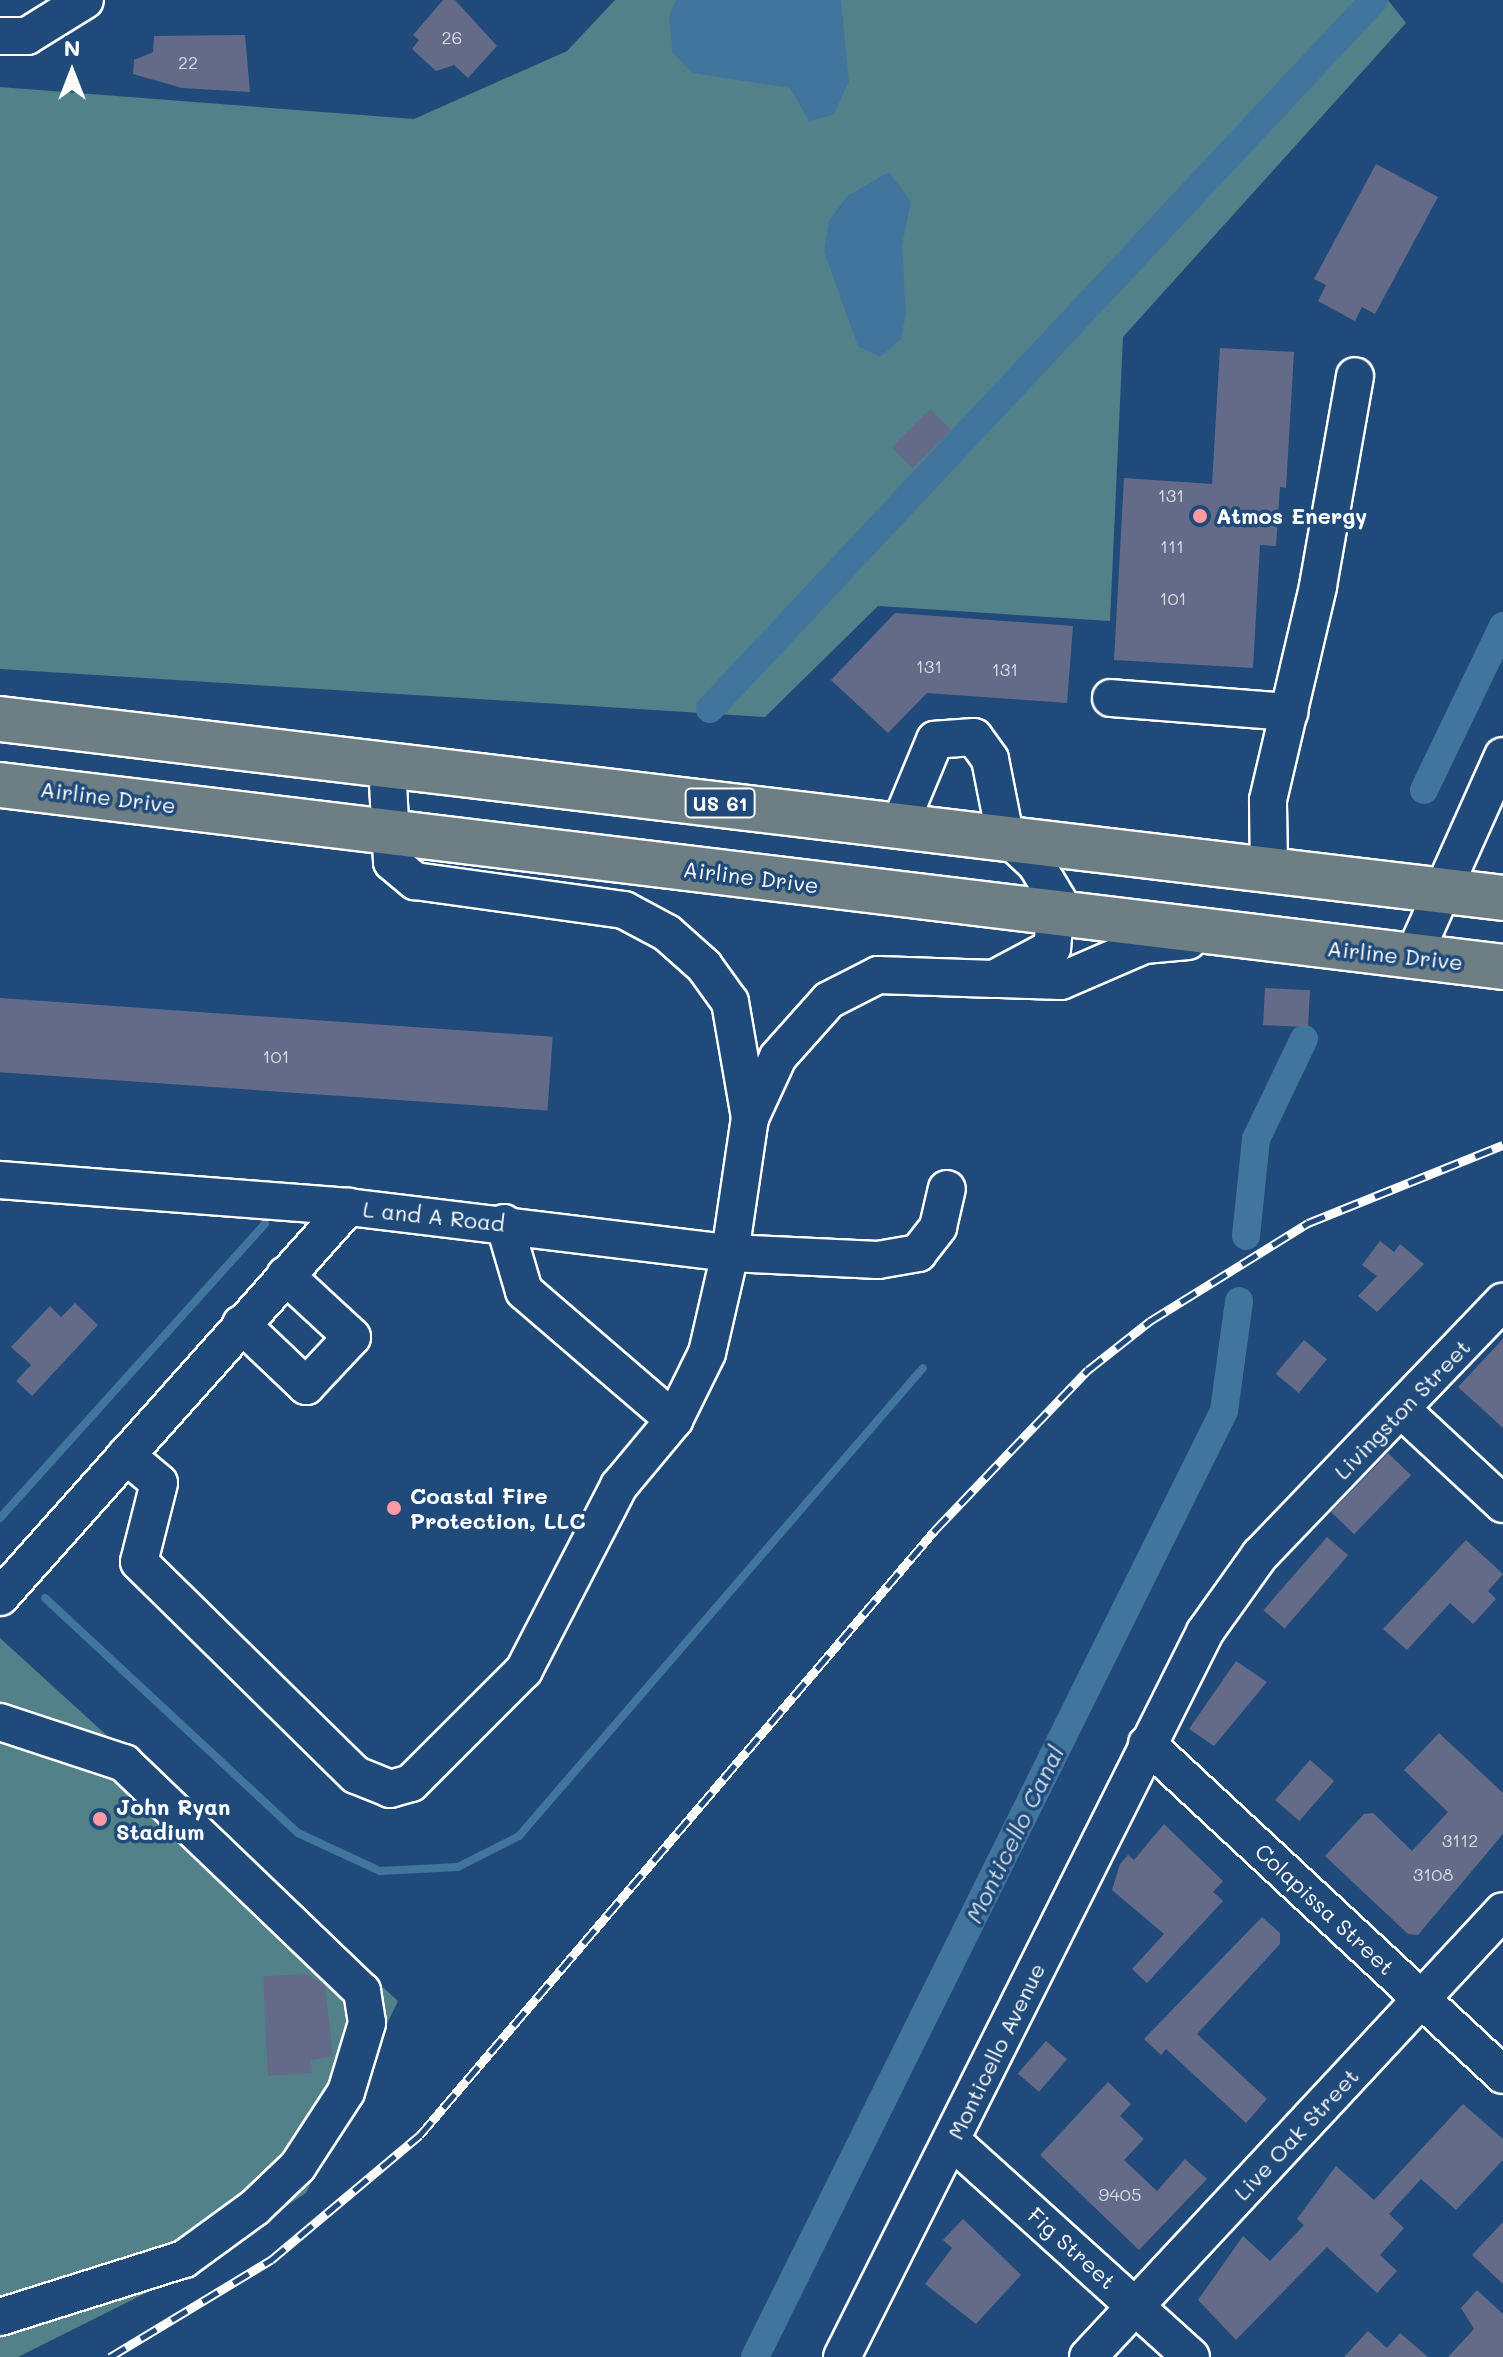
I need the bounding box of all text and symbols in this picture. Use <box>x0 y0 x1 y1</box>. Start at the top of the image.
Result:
house number: 26 <box>442 26 462 48</box>
north arrow <box>32 32 112 112</box>
text: N <box>64 33 80 62</box>
house number: 22 <box>178 51 198 73</box>
house number: 131 <box>1158 484 1184 506</box>
place label: Atmos Energy <box>1216 503 1367 529</box>
marker: Atmos Energy <box>1191 507 1209 525</box>
house number: 111 <box>1160 535 1184 557</box>
house number: 101 <box>1159 587 1187 609</box>
house number: 131 <box>916 655 942 677</box>
house number: 131 <box>992 658 1018 680</box>
street label: Airline Drive <box>39 776 177 818</box>
road number: US 61 <box>684 787 756 819</box>
street label: Airline Drive <box>682 856 820 898</box>
street label: Airline Drive <box>1326 935 1464 975</box>
house number: 101 <box>262 1045 290 1067</box>
street label: L and A Road <box>362 1195 506 1237</box>
street label: Livingston Street <box>1328 1334 1476 1484</box>
place label: Coastal Fire Protection, LLC <box>410 1482 586 1534</box>
marker: Coastal Fire Protection, LLC <box>385 1499 403 1517</box>
water label: Monticello Canal <box>959 1741 1069 1927</box>
place label: John Ryan Stadium <box>116 1793 230 1844</box>
marker: John Ryan Stadium <box>91 1810 109 1828</box>
house number: 3112 <box>1442 1829 1478 1851</box>
street label: Colapissa Street <box>1250 1838 1400 1980</box>
house number: 3108 <box>1413 1863 1453 1885</box>
street label: Monticello Avenue <box>942 1958 1050 2144</box>
street label: Live Oak Street <box>1228 2063 1364 2205</box>
house number: 9405 <box>1099 2183 1141 2205</box>
street label: Fig Street <box>1023 2202 1121 2294</box>

